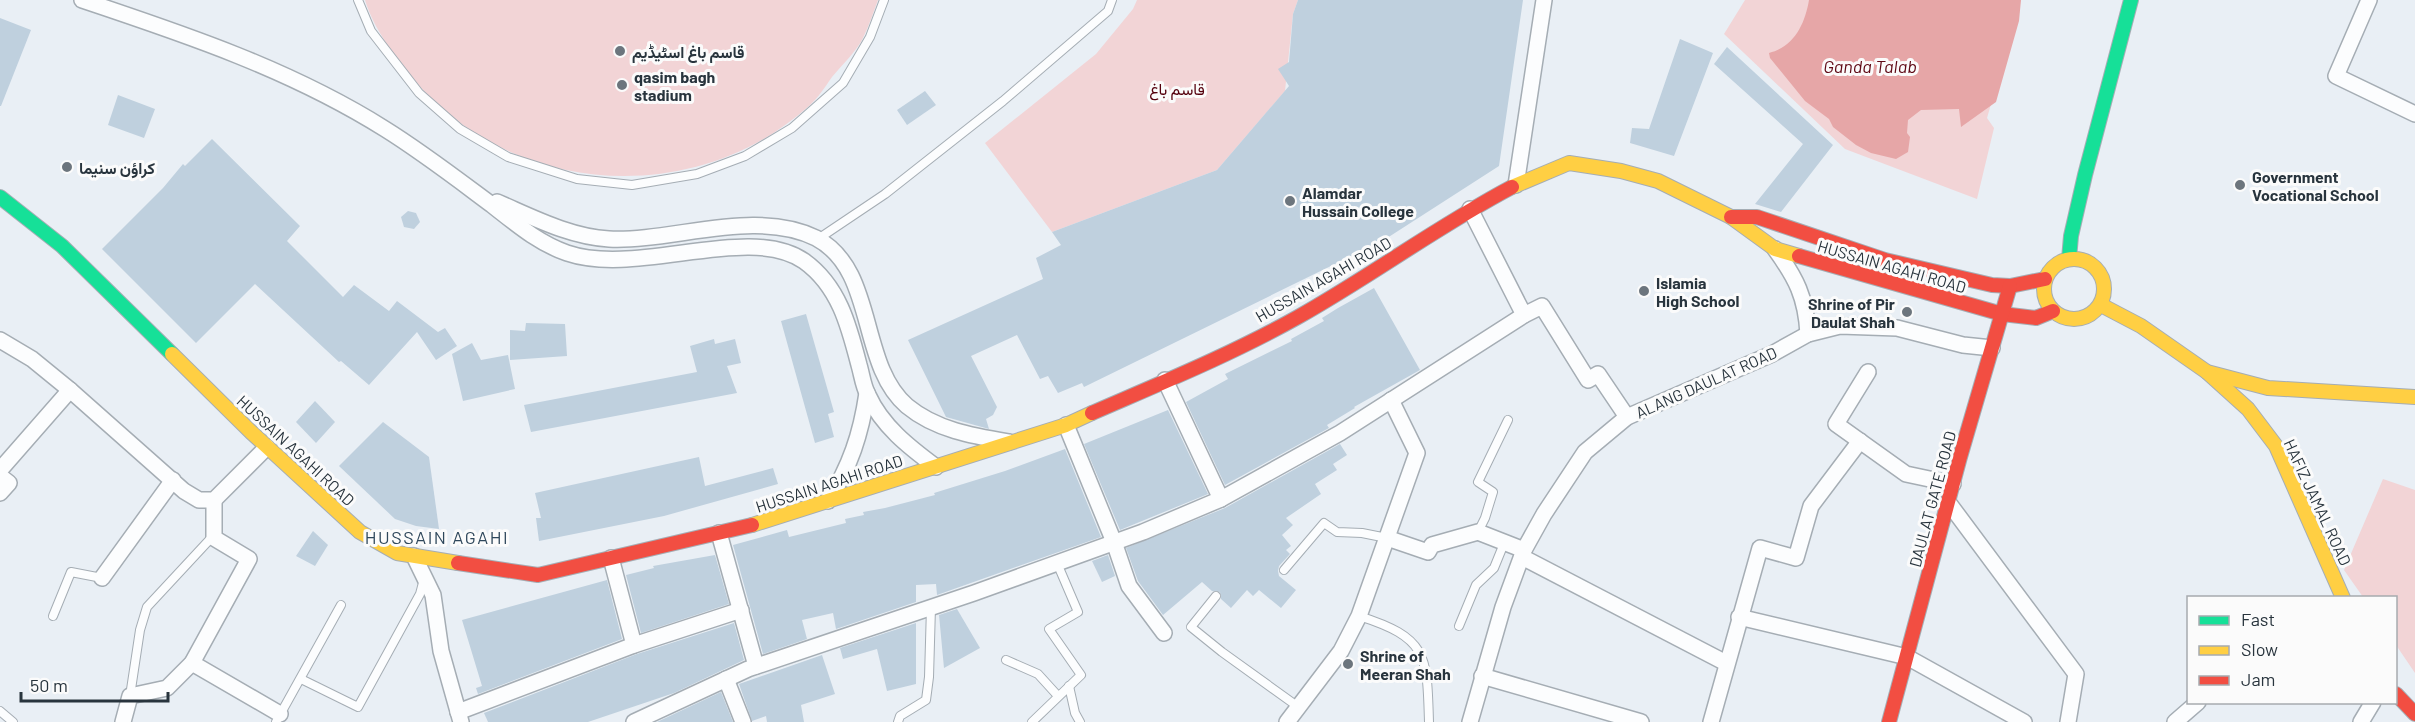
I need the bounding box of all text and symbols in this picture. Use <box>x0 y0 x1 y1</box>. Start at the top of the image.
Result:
place label: قاسم باغ اسٹیڈیم <box>632 42 744 63</box>
marker: قاسم باغ اسٹیڈیم <box>613 44 627 58</box>
water label: Ganda Talab <box>1823 55 1917 77</box>
place label: qasim bagh stadium <box>634 67 715 104</box>
marker: qasim bagh stadium <box>615 78 629 92</box>
park label: قاسم باغ <box>1149 79 1205 101</box>
place label: کراؤن سنیما <box>79 158 155 179</box>
marker: کراؤن سنیما <box>60 160 74 174</box>
place label: Government Vocational School <box>2252 167 2379 204</box>
marker: Government Vocational School <box>2233 178 2247 192</box>
place label: Alamdar Hussain College <box>1302 183 1414 220</box>
marker: Alamdar Hussain College <box>1283 194 1297 208</box>
street label: HUSSAIN AGAHI ROAD <box>1252 232 1394 326</box>
street label: HUSSAIN AGAHI ROAD <box>1816 236 1968 296</box>
place label: Islamia High School <box>1656 273 1740 310</box>
marker: Islamia High School <box>1637 284 1651 298</box>
place label: Shrine of Pir Daulat Shah <box>1808 294 1895 331</box>
marker: Shrine of Pir Daulat Shah <box>1900 305 1914 319</box>
street label: ALANG DAULAT ROAD <box>1632 342 1780 422</box>
street label: HUSSAIN AGAHI ROAD <box>233 391 359 509</box>
street label: DAULAT GATE ROAD <box>1905 429 1959 569</box>
street label: HAFIZ JAMAL ROAD <box>2280 436 2356 568</box>
street label: HUSSAIN AGAHI ROAD <box>753 450 905 516</box>
district label: HUSSAIN AGAHI <box>365 526 509 548</box>
legend <box>2187 596 2397 704</box>
text: Fast <box>2241 608 2275 630</box>
text: Slow <box>2241 638 2278 660</box>
place label: Shrine of Meeran Shah <box>1360 646 1451 683</box>
marker: Shrine of Meeran Shah <box>1341 657 1355 671</box>
scale bar <box>21 665 168 703</box>
text: Jam <box>2241 668 2275 690</box>
text: 50 m <box>30 674 68 696</box>

